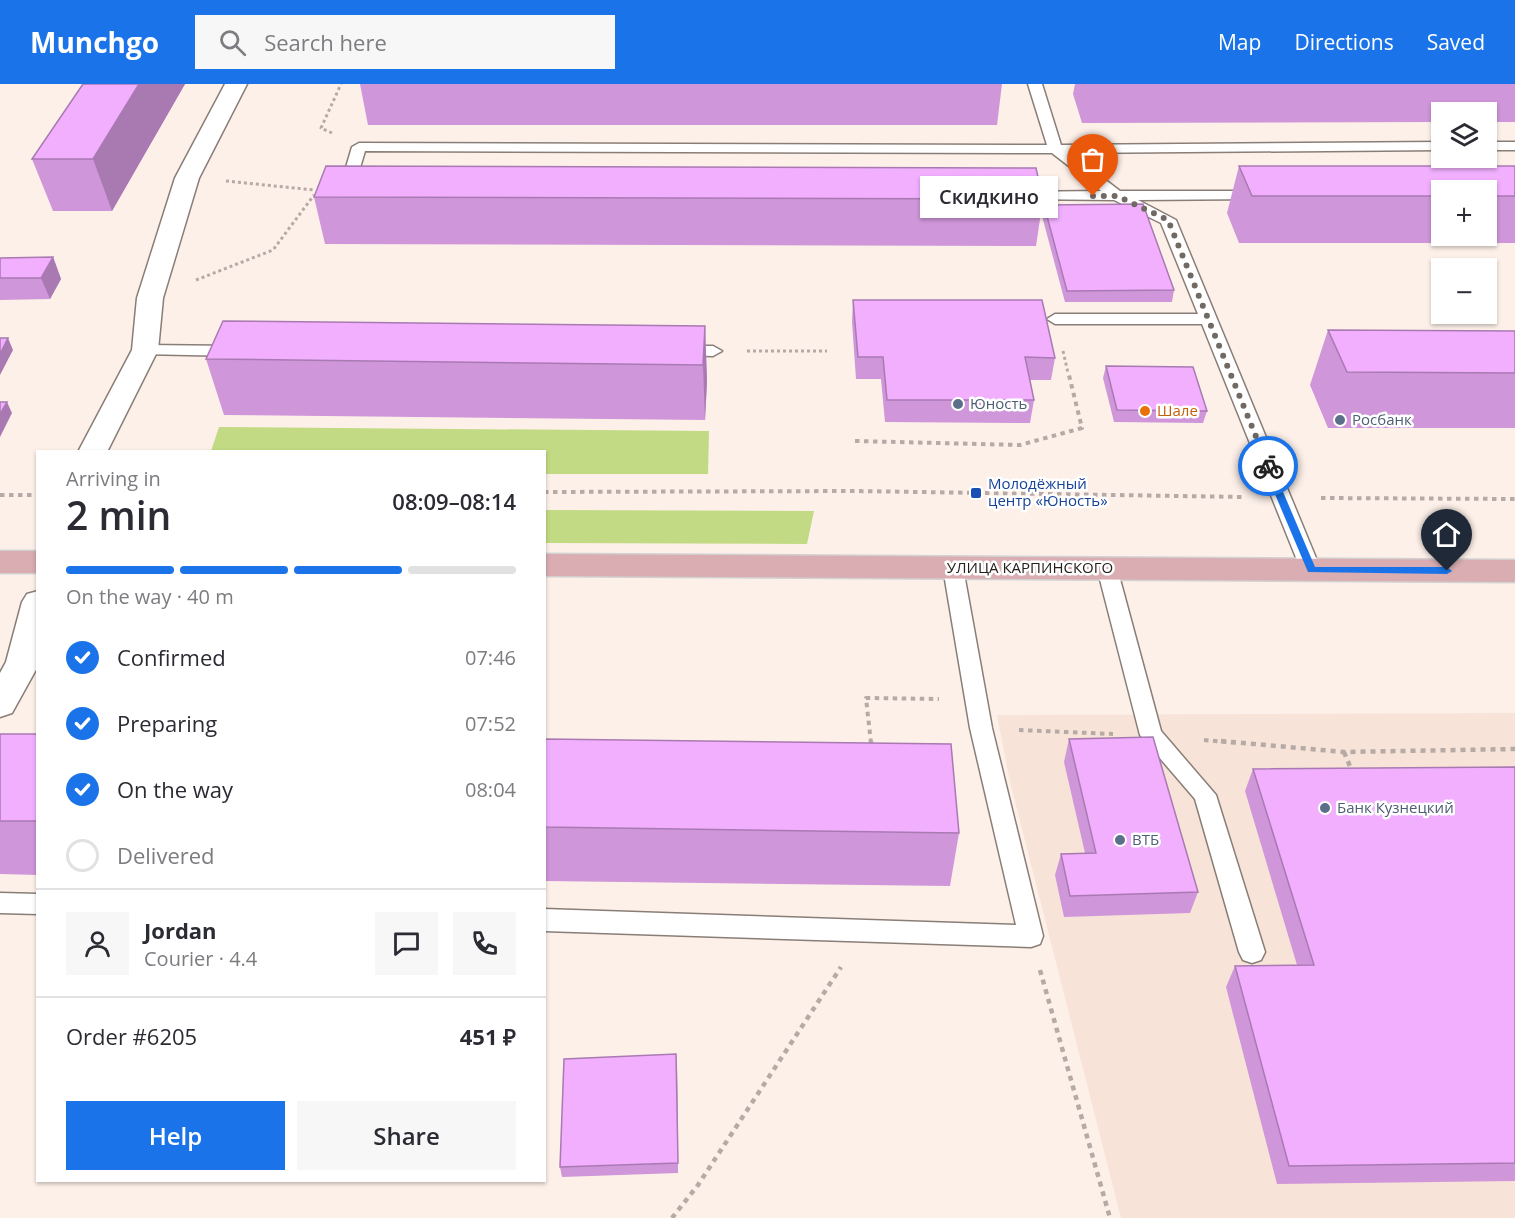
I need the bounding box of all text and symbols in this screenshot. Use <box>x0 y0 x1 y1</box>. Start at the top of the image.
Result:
search box <box>195 15 615 69</box>
text: Munchgo <box>30 23 159 61</box>
icon: search <box>216 26 249 59</box>
text: Search here <box>264 27 387 57</box>
text: Map <box>1218 28 1261 56</box>
text: Directions <box>1294 28 1394 56</box>
text: Saved <box>1427 28 1485 56</box>
map controls <box>1431 102 1497 324</box>
button: layers <box>1431 102 1497 168</box>
pin <box>1067 134 1118 196</box>
icon: bag <box>1076 143 1109 176</box>
callout: Скидкино <box>919 175 1057 217</box>
button: + <box>1431 180 1497 246</box>
text: Скидкино <box>939 183 1039 210</box>
button: − <box>1431 258 1497 324</box>
place label: Юность <box>970 393 1027 413</box>
marker: Юность <box>951 397 965 411</box>
place label: Шале <box>1157 400 1198 420</box>
marker: Шале <box>1138 404 1152 418</box>
place label: Росбанк <box>1352 409 1412 429</box>
marker: Росбанк <box>1333 413 1347 427</box>
courier <box>1238 436 1298 496</box>
icon: bike <box>1252 450 1285 483</box>
text: Arriving in <box>66 465 161 492</box>
place label: Молодёжный центр «Юность» <box>988 473 1108 510</box>
text: 08:09–08:14 <box>392 486 516 516</box>
marker: Молодёжный центр «Юность» <box>969 486 983 500</box>
text: 2 min <box>66 488 171 541</box>
pin <box>1421 509 1472 571</box>
icon: home <box>1430 518 1463 551</box>
street label: УЛИЦА КАРПИНСКОГО <box>947 557 1113 577</box>
text: On the way · 40 m <box>66 583 234 610</box>
icon: check <box>66 641 99 674</box>
text: Confirmed <box>117 642 226 672</box>
text: 07:46 <box>465 644 516 671</box>
icon: check <box>66 707 99 740</box>
text: Preparing <box>117 708 217 738</box>
text: 07:52 <box>465 710 516 737</box>
icon: check <box>66 773 99 806</box>
text: On the way <box>117 774 233 804</box>
text: 08:04 <box>465 776 516 803</box>
place label: Банк Кузнецкий <box>1337 797 1454 817</box>
marker: Банк Кузнецкий <box>1318 801 1332 815</box>
place label: ВТБ <box>1132 829 1159 849</box>
marker: ВТБ <box>1113 833 1127 847</box>
text: Delivered <box>117 840 215 870</box>
button: person <box>66 912 129 975</box>
button: chat <box>375 912 438 975</box>
button: phone <box>453 912 516 975</box>
text: Jordan <box>144 915 217 945</box>
text: Courier · 4.4 <box>144 945 257 972</box>
text: Order #6205 <box>66 1021 197 1051</box>
text: 451 ₽ <box>460 1021 516 1051</box>
button: Help <box>66 1101 285 1170</box>
button: Share <box>297 1101 516 1170</box>

